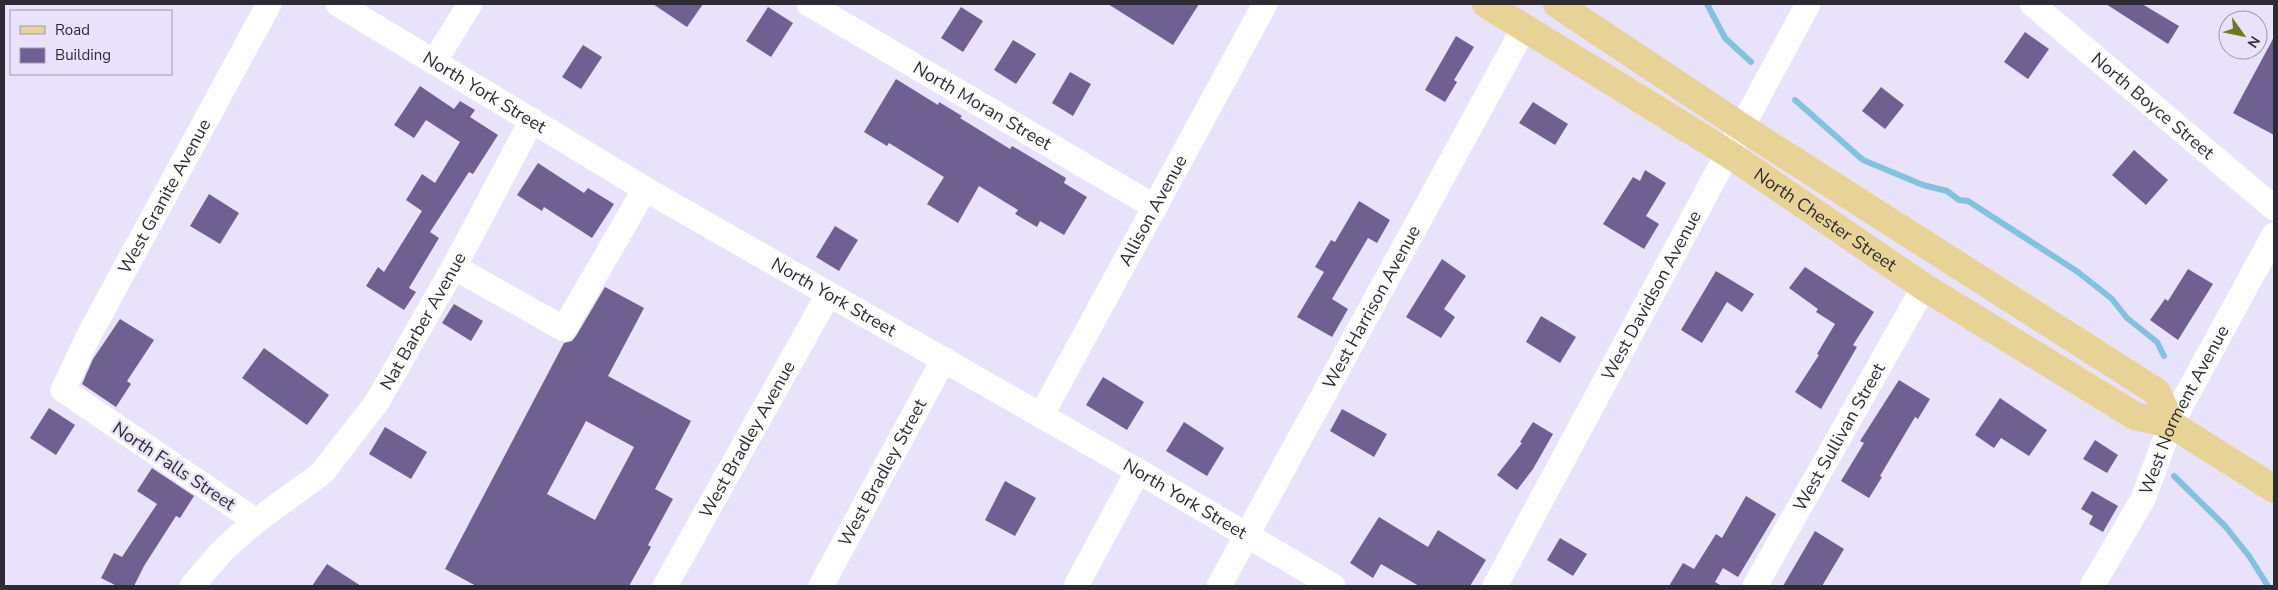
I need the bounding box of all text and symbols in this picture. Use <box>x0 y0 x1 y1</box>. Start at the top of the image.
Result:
legend <box>10 10 172 75</box>
north arrow <box>2218 10 2268 60</box>
text: Road <box>55 20 90 40</box>
text: N <box>2243 32 2264 51</box>
text: Building <box>55 45 111 65</box>
street label: North York Street <box>418 46 551 139</box>
street label: North Boyce Street <box>2086 47 2220 165</box>
street label: North Moran Street <box>909 56 1057 156</box>
street label: West Granite Avenue <box>113 115 216 278</box>
street label: Allison Avenue <box>1113 151 1193 270</box>
street label: North Chester Street <box>1749 162 1902 277</box>
street label: West Davidson Avenue <box>1596 206 1707 385</box>
street label: West Harrison Avenue <box>1317 221 1426 393</box>
street label: Nat Barber Avenue <box>374 248 472 394</box>
street label: North York Street <box>767 252 901 343</box>
street label: West Norment Avenue <box>2134 321 2234 498</box>
street label: West Bradley Avenue <box>694 357 801 522</box>
street label: West Sullivan Street <box>1788 358 1891 516</box>
street label: West Bradley Street <box>833 394 932 551</box>
street label: North Falls Street <box>108 416 241 516</box>
street label: North York Street <box>1119 453 1252 545</box>

